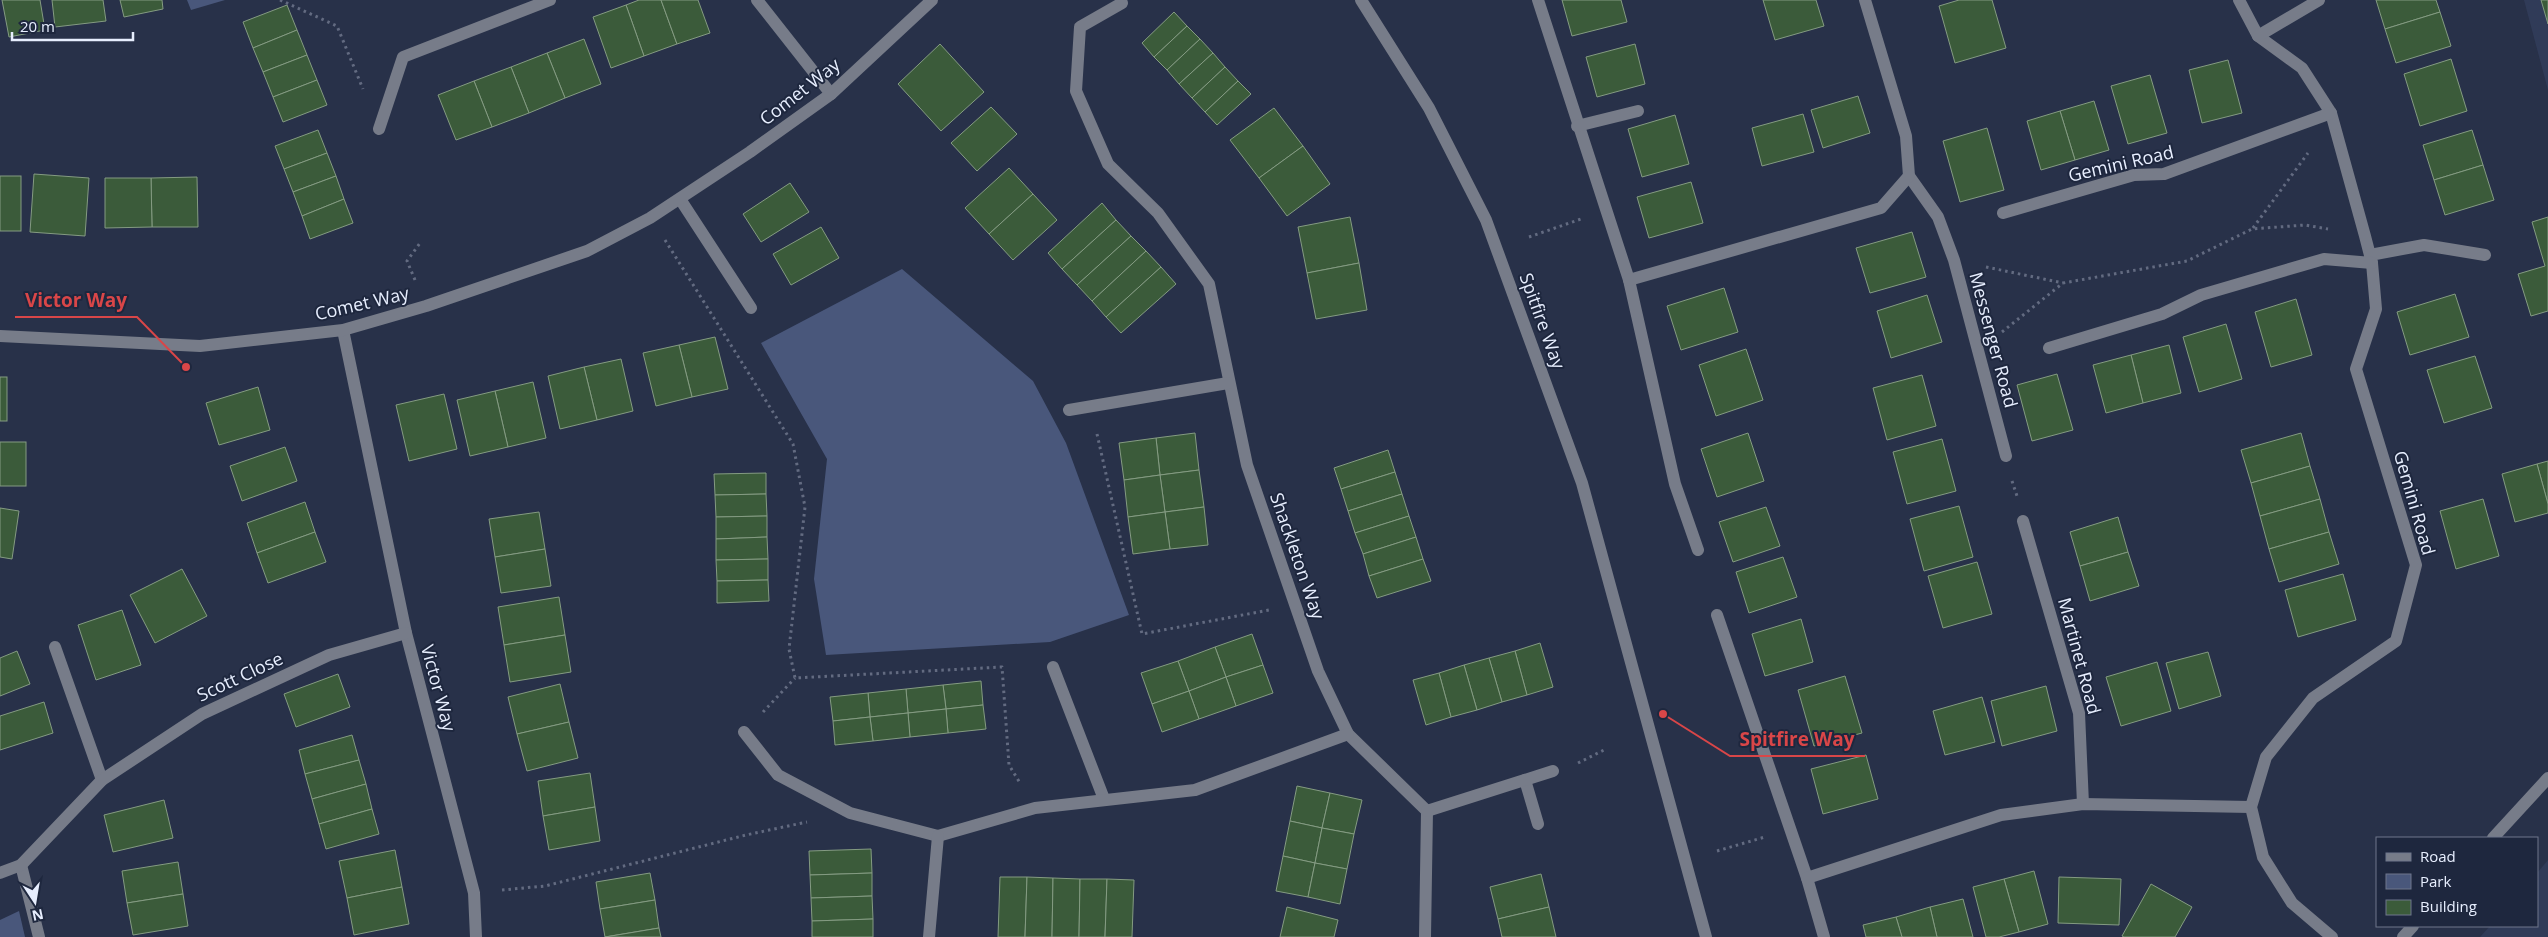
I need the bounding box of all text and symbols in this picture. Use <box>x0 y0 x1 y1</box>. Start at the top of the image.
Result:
scale bar <box>12 10 134 42</box>
text: 20 m <box>20 16 55 36</box>
street label: Comet Way <box>754 52 845 130</box>
street label: Gemini Road <box>2066 139 2176 187</box>
street label: Spitfire Way <box>1515 269 1572 373</box>
street label: Messenger Road <box>1964 269 2024 410</box>
street label: Comet Way <box>312 280 412 325</box>
callout: Victor Way <box>15 283 137 317</box>
text: Victor Way <box>25 287 127 313</box>
street label: Gemini Road <box>2389 448 2441 558</box>
street label: Shackleton Way <box>1265 489 1331 623</box>
street label: Martinet Road <box>2053 595 2107 717</box>
street label: Victor Way <box>416 642 462 735</box>
street label: Scott Close <box>193 646 286 706</box>
callout: Spitfire Way <box>1730 722 1865 756</box>
text: Spitfire Way <box>1739 726 1855 752</box>
legend <box>2376 837 2538 927</box>
text: Road <box>2420 846 2456 866</box>
text: Park <box>2420 871 2451 891</box>
north arrow <box>10 877 60 927</box>
text: Building <box>2420 896 2477 916</box>
text: N <box>30 905 45 926</box>

